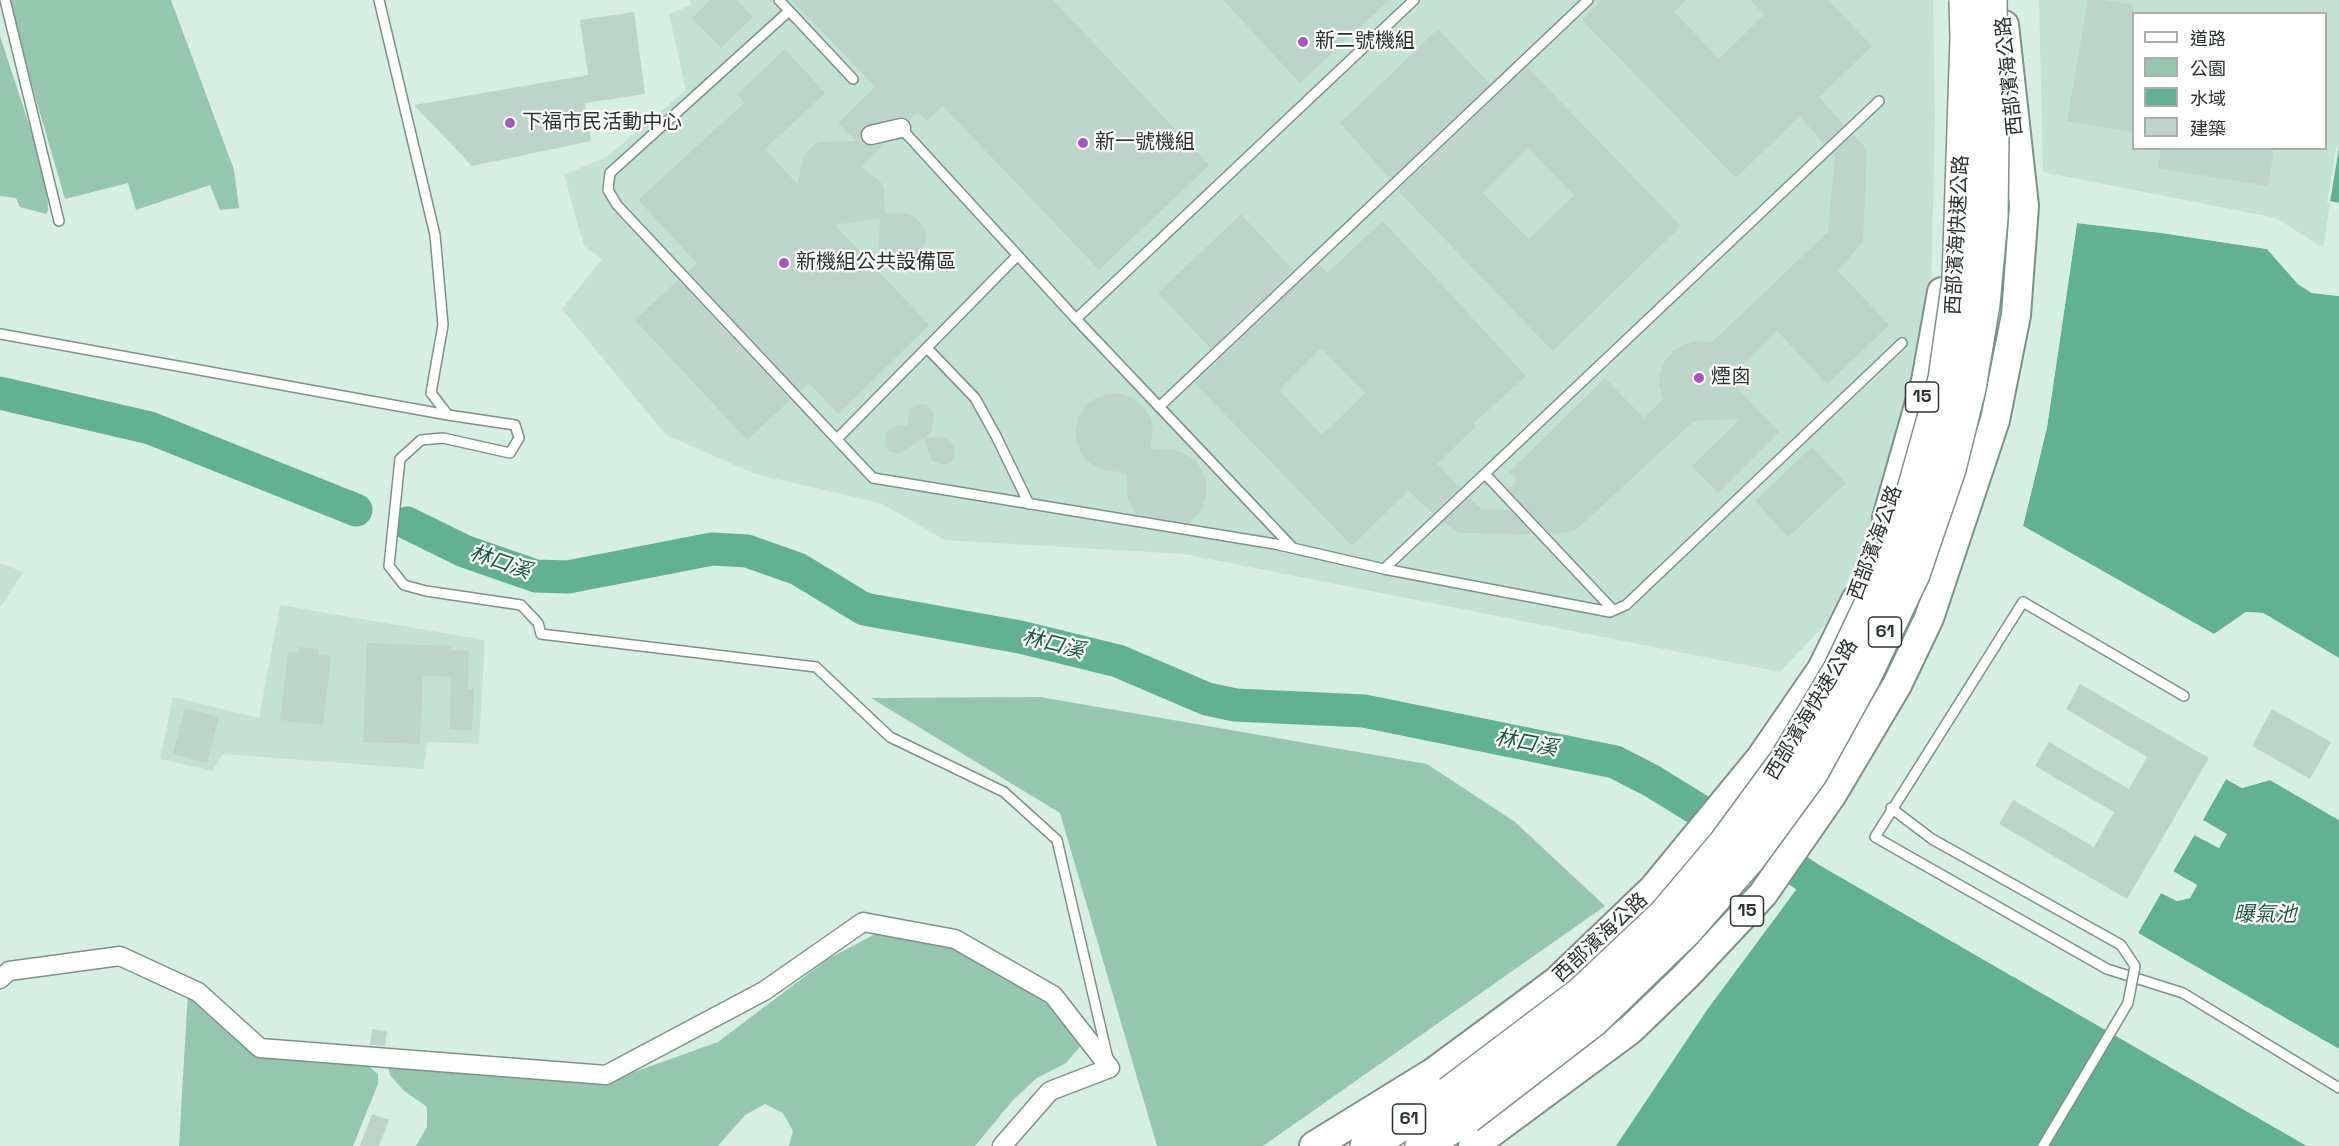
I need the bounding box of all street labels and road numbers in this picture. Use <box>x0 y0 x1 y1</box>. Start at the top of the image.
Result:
street label: 西部濱海公路 <box>1992 15 2028 137</box>
street label: 西部濱海快速公路 <box>1942 154 1974 316</box>
road number: 15 <box>1906 382 1938 412</box>
street label: 西部濱海公路 <box>1844 483 1908 603</box>
road number: 61 <box>1868 617 1902 647</box>
street label: 西部濱海快速公路 <box>1761 635 1863 785</box>
street label: 西部濱海公路 <box>1549 888 1653 988</box>
road number: 15 <box>1730 896 1764 926</box>
road number: 61 <box>1392 1104 1426 1134</box>

